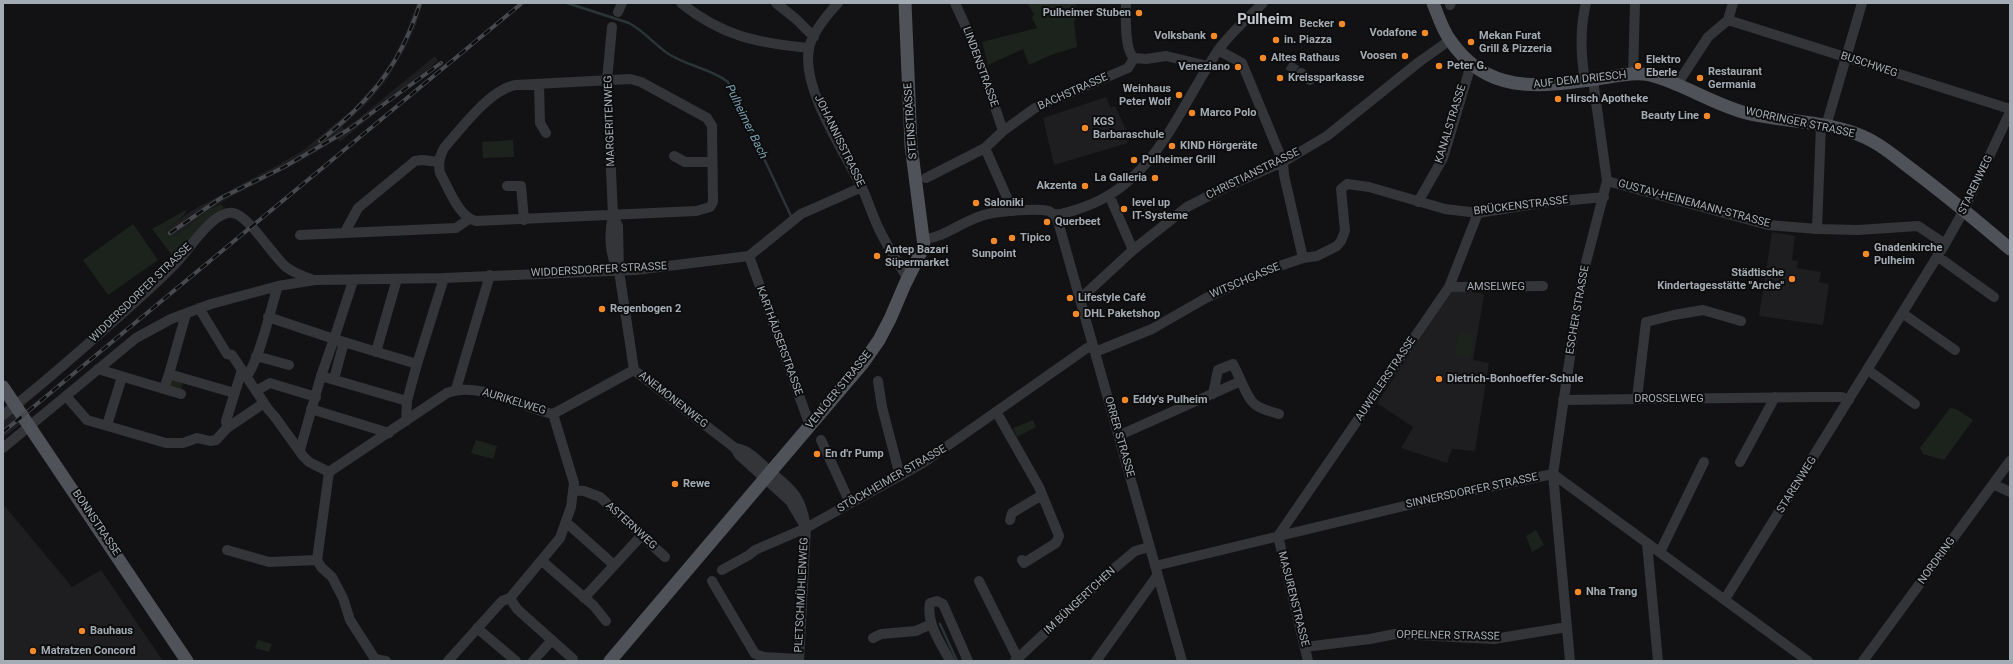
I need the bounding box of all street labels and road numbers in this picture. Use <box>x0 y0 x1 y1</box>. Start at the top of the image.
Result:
street label: LINDENSTRASSE <box>959 25 1001 109</box>
street label: BUSCHWEG <box>1839 50 1899 80</box>
street label: AUF DEM DRIESCH <box>1533 69 1627 91</box>
street label: BACHSTRASSE <box>1036 71 1110 113</box>
street label: MARGERITENWEG <box>602 75 618 167</box>
street label: STEINSTRASSE <box>902 82 920 160</box>
street label: KANALSTRASSE <box>1433 83 1469 165</box>
street label: JOHANNISSTRASSE <box>811 93 867 189</box>
street label: WORRINGER STRASSE <box>1744 105 1856 141</box>
street label: CHRISTIANSTRASSE <box>1204 146 1302 202</box>
street label: STARENWEG <box>1956 153 1996 217</box>
street label: GUSTAV-HEINEMANN-STRASSE <box>1616 177 1772 231</box>
street label: BRÜCKENSTRASSE <box>1473 194 1569 218</box>
street label: WIDDERSDORFER STRASSE <box>87 241 195 345</box>
street label: WIDDERSDORFER STRASSE <box>530 260 668 280</box>
street label: WITSCHGASSE <box>1208 260 1282 302</box>
street label: ESCHER STRASSE <box>1564 265 1592 355</box>
street label: AMSELWEG <box>1467 280 1525 294</box>
street label: KARTHÄUSERSTRASSE <box>753 285 805 397</box>
street label: AUWEILERSTRASSE <box>1353 334 1419 424</box>
street label: VENLOER STRASSE <box>804 348 874 432</box>
street label: ANEMONENWEG <box>636 369 710 431</box>
street label: AURIKELWEG <box>481 386 547 418</box>
street label: DROSSELWEG <box>1634 392 1704 406</box>
street label: ORRER STRASSE <box>1101 395 1137 479</box>
street label: STÖCKHEIMER STRASSE <box>835 442 949 516</box>
street label: STARENWEG <box>1774 454 1820 516</box>
street label: SINNERSDORFER STRASSE <box>1405 471 1539 511</box>
street label: BONNSTRASSE <box>69 488 123 558</box>
street label: ASTERNWEG <box>603 499 659 553</box>
street label: NORDRING <box>1916 535 1958 587</box>
street label: PLETSCHMÜHLENWEG <box>792 537 812 653</box>
street label: MASURENSTRASSE <box>1275 550 1311 648</box>
street label: IM BÜNGERTCHEN <box>1042 565 1118 637</box>
street label: OPPELNER STRASSE <box>1396 628 1500 644</box>

